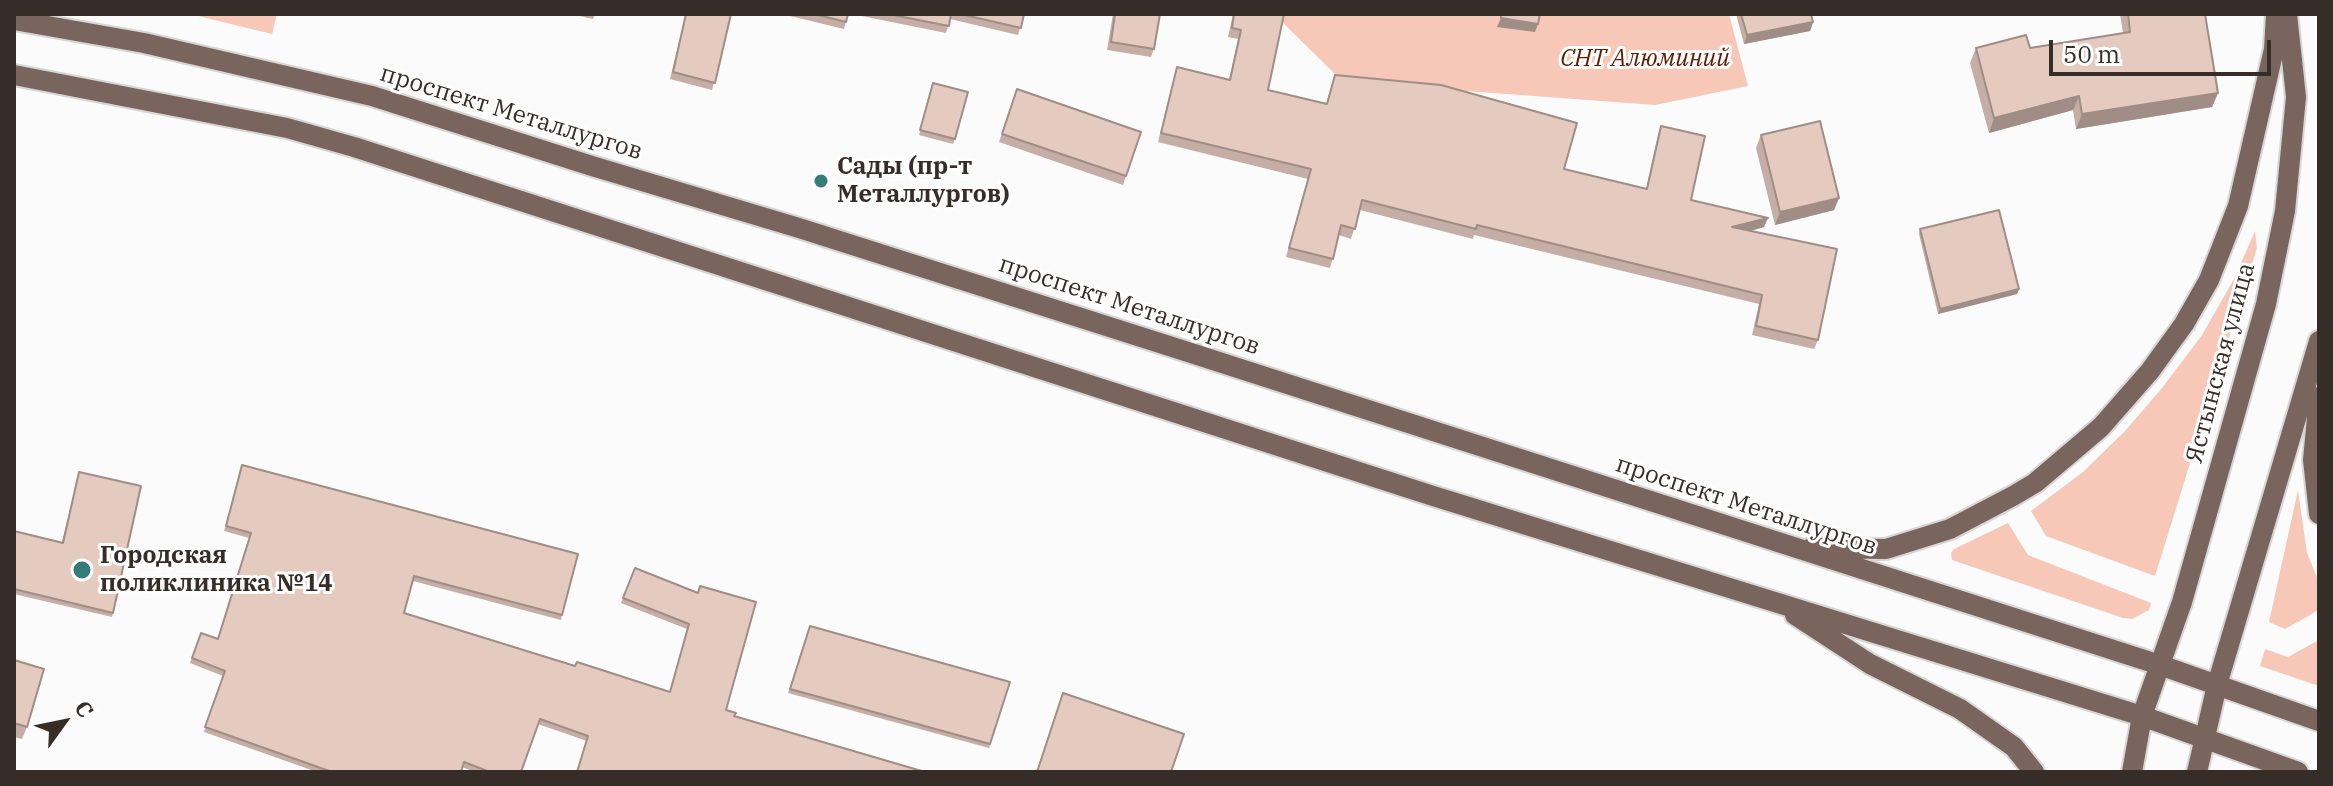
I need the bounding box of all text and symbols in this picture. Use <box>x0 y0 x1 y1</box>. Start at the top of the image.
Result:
scale bar <box>2053 24 2275 74</box>
text: 50 m <box>2063 38 2120 70</box>
park label: СНТ Алюминий <box>1560 45 1730 73</box>
street label: проспект Металлургов <box>376 59 646 167</box>
place label: Сады (пр-т Металлургов) <box>837 153 1009 209</box>
marker: Сады (пр-т Металлургов) <box>812 172 830 190</box>
street label: проспект Металлургов <box>995 250 1263 362</box>
street label: Ястынская улица <box>2180 260 2262 466</box>
street label: проспект Металлургов <box>1612 450 1880 562</box>
place label: Городская поликлиника №14 <box>100 542 333 598</box>
marker: Городская поликлиника №14 <box>71 559 93 581</box>
north arrow <box>24 682 104 762</box>
text: С <box>68 695 101 723</box>

